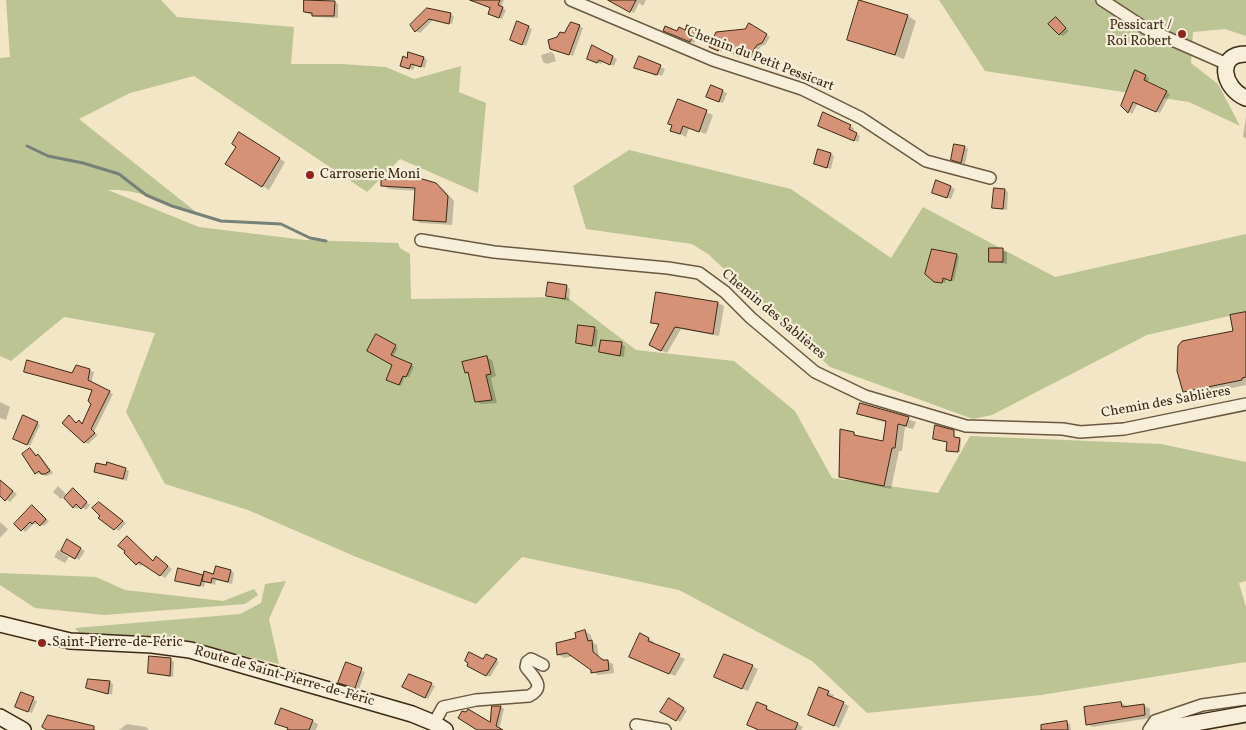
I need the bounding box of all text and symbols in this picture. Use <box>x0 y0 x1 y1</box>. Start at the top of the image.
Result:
place label: Pessicart / Roi Robert <box>1107 18 1172 50</box>
street label: Chemin du Petit Pessicart <box>684 24 836 96</box>
marker: Pessicart / Roi Robert <box>1176 28 1188 40</box>
place label: Carroserie Moni <box>320 167 420 183</box>
marker: Carroserie Moni <box>304 169 316 181</box>
street label: Chemin des Sablières <box>717 266 829 364</box>
street label: Chemin des Sablières <box>1100 383 1232 423</box>
place label: Saint-Pierre-de-Féric <box>52 635 183 651</box>
marker: Saint-Pierre-de-Féric <box>36 637 48 649</box>
street label: Route de Saint-Pierre-de-Féric <box>192 643 376 711</box>

